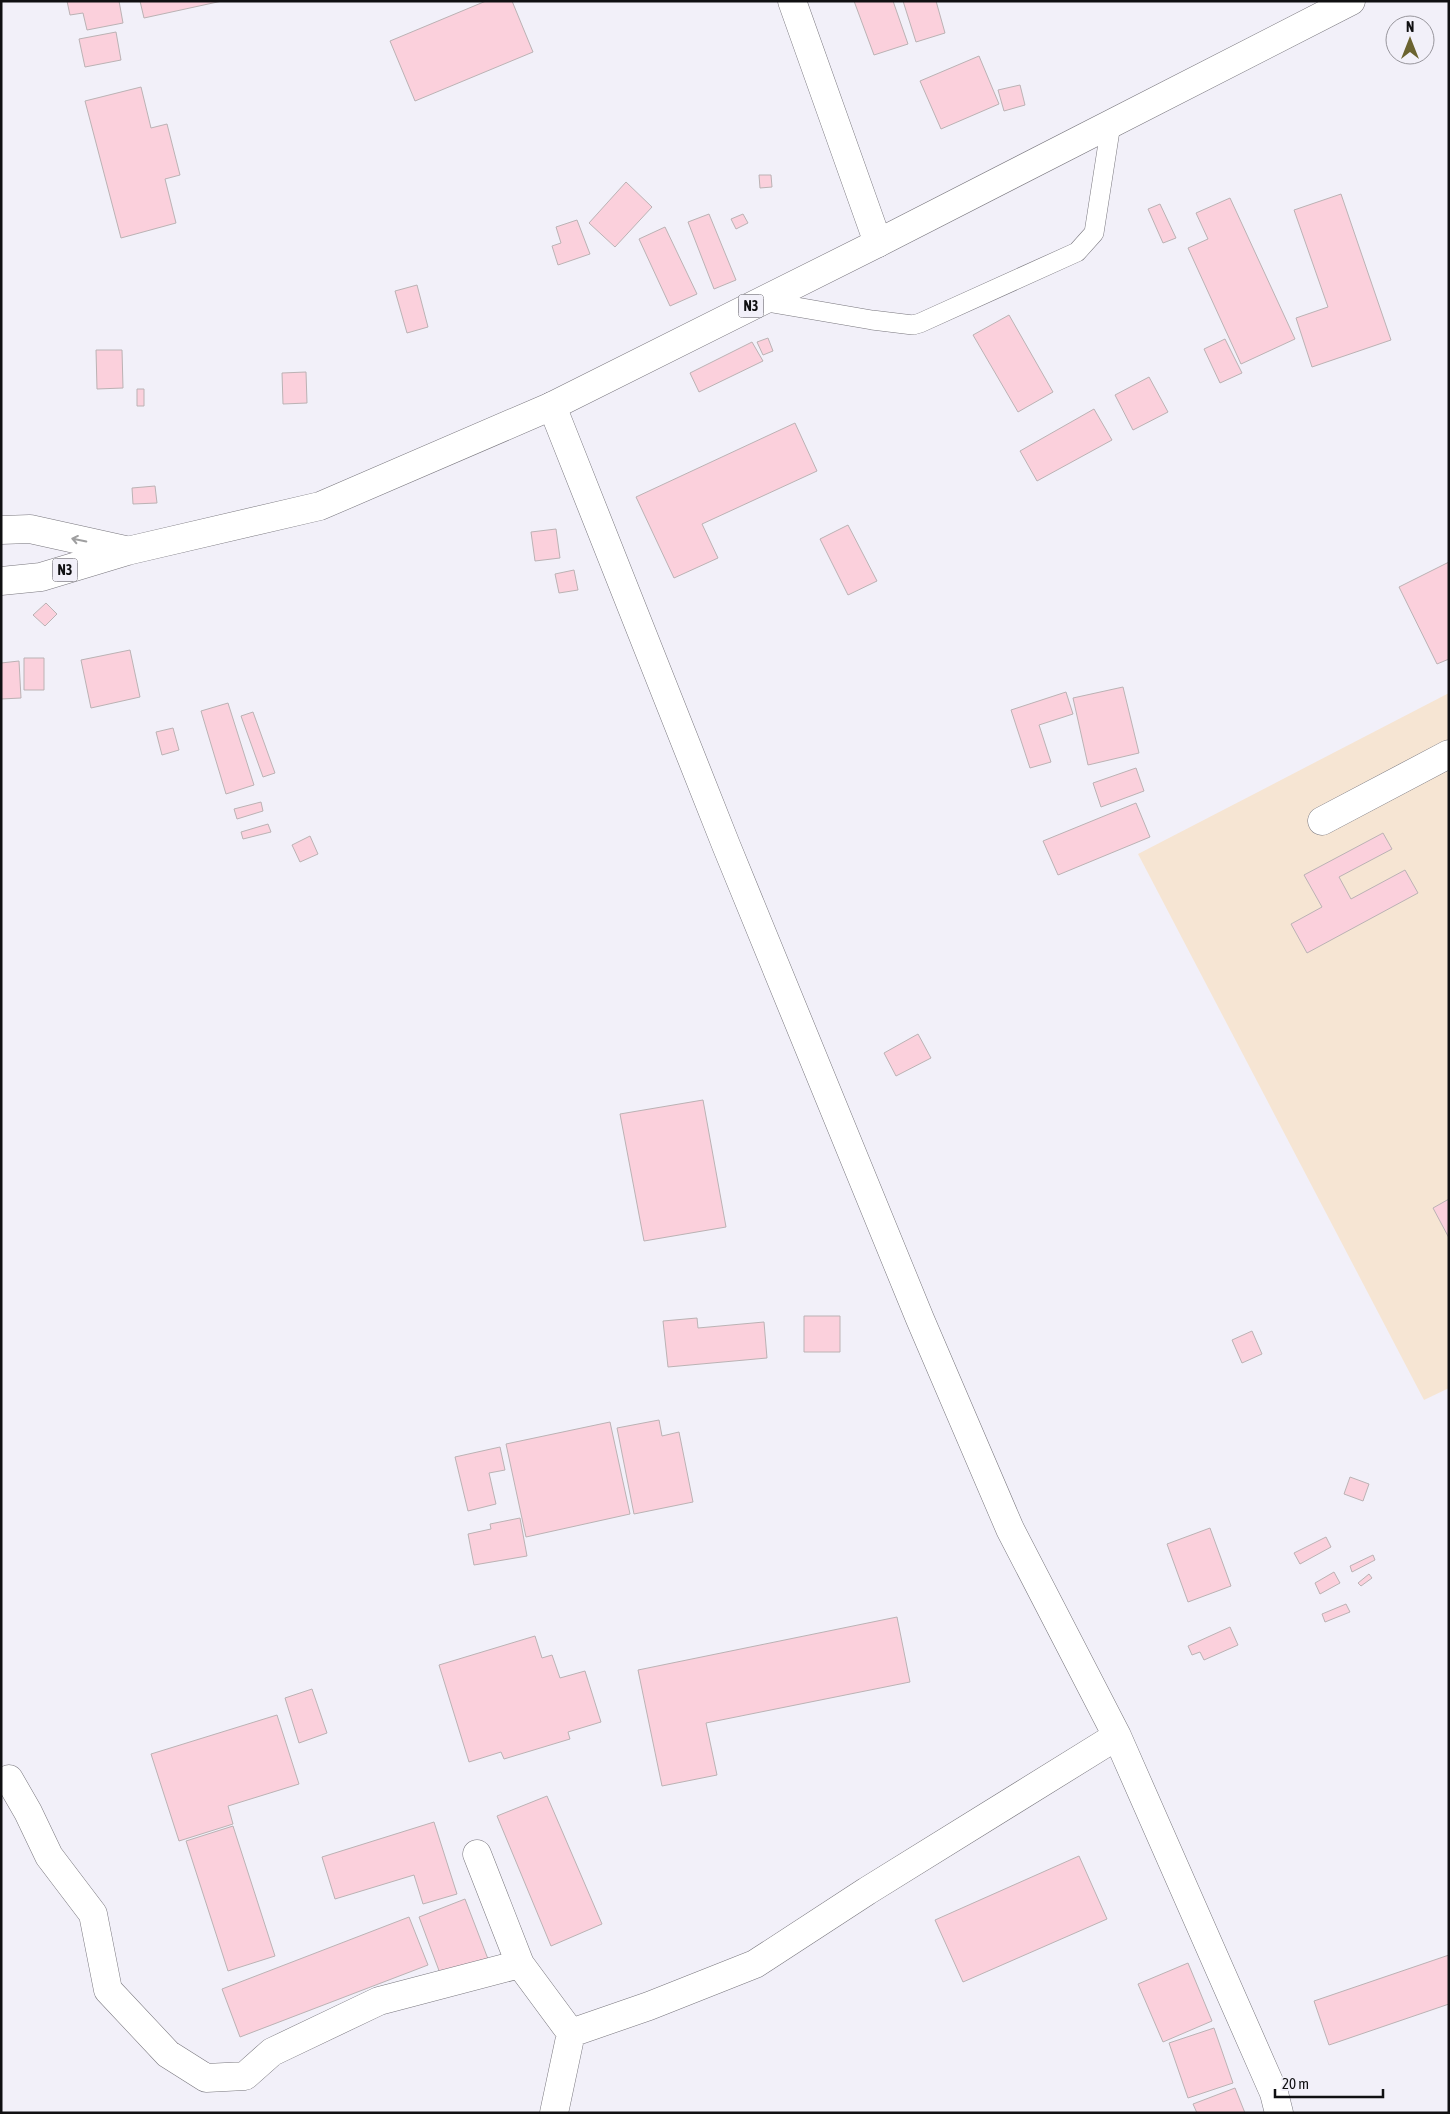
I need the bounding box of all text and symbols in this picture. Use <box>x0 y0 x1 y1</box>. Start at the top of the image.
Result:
north arrow <box>1385 15 1435 65</box>
text: N <box>1406 19 1414 35</box>
road number: N3 <box>738 294 764 318</box>
one-way arrow <box>72 535 88 544</box>
road number: N3 <box>52 558 78 582</box>
scale bar <box>1275 2066 1382 2098</box>
text: 20 m <box>1282 2075 1309 2092</box>

